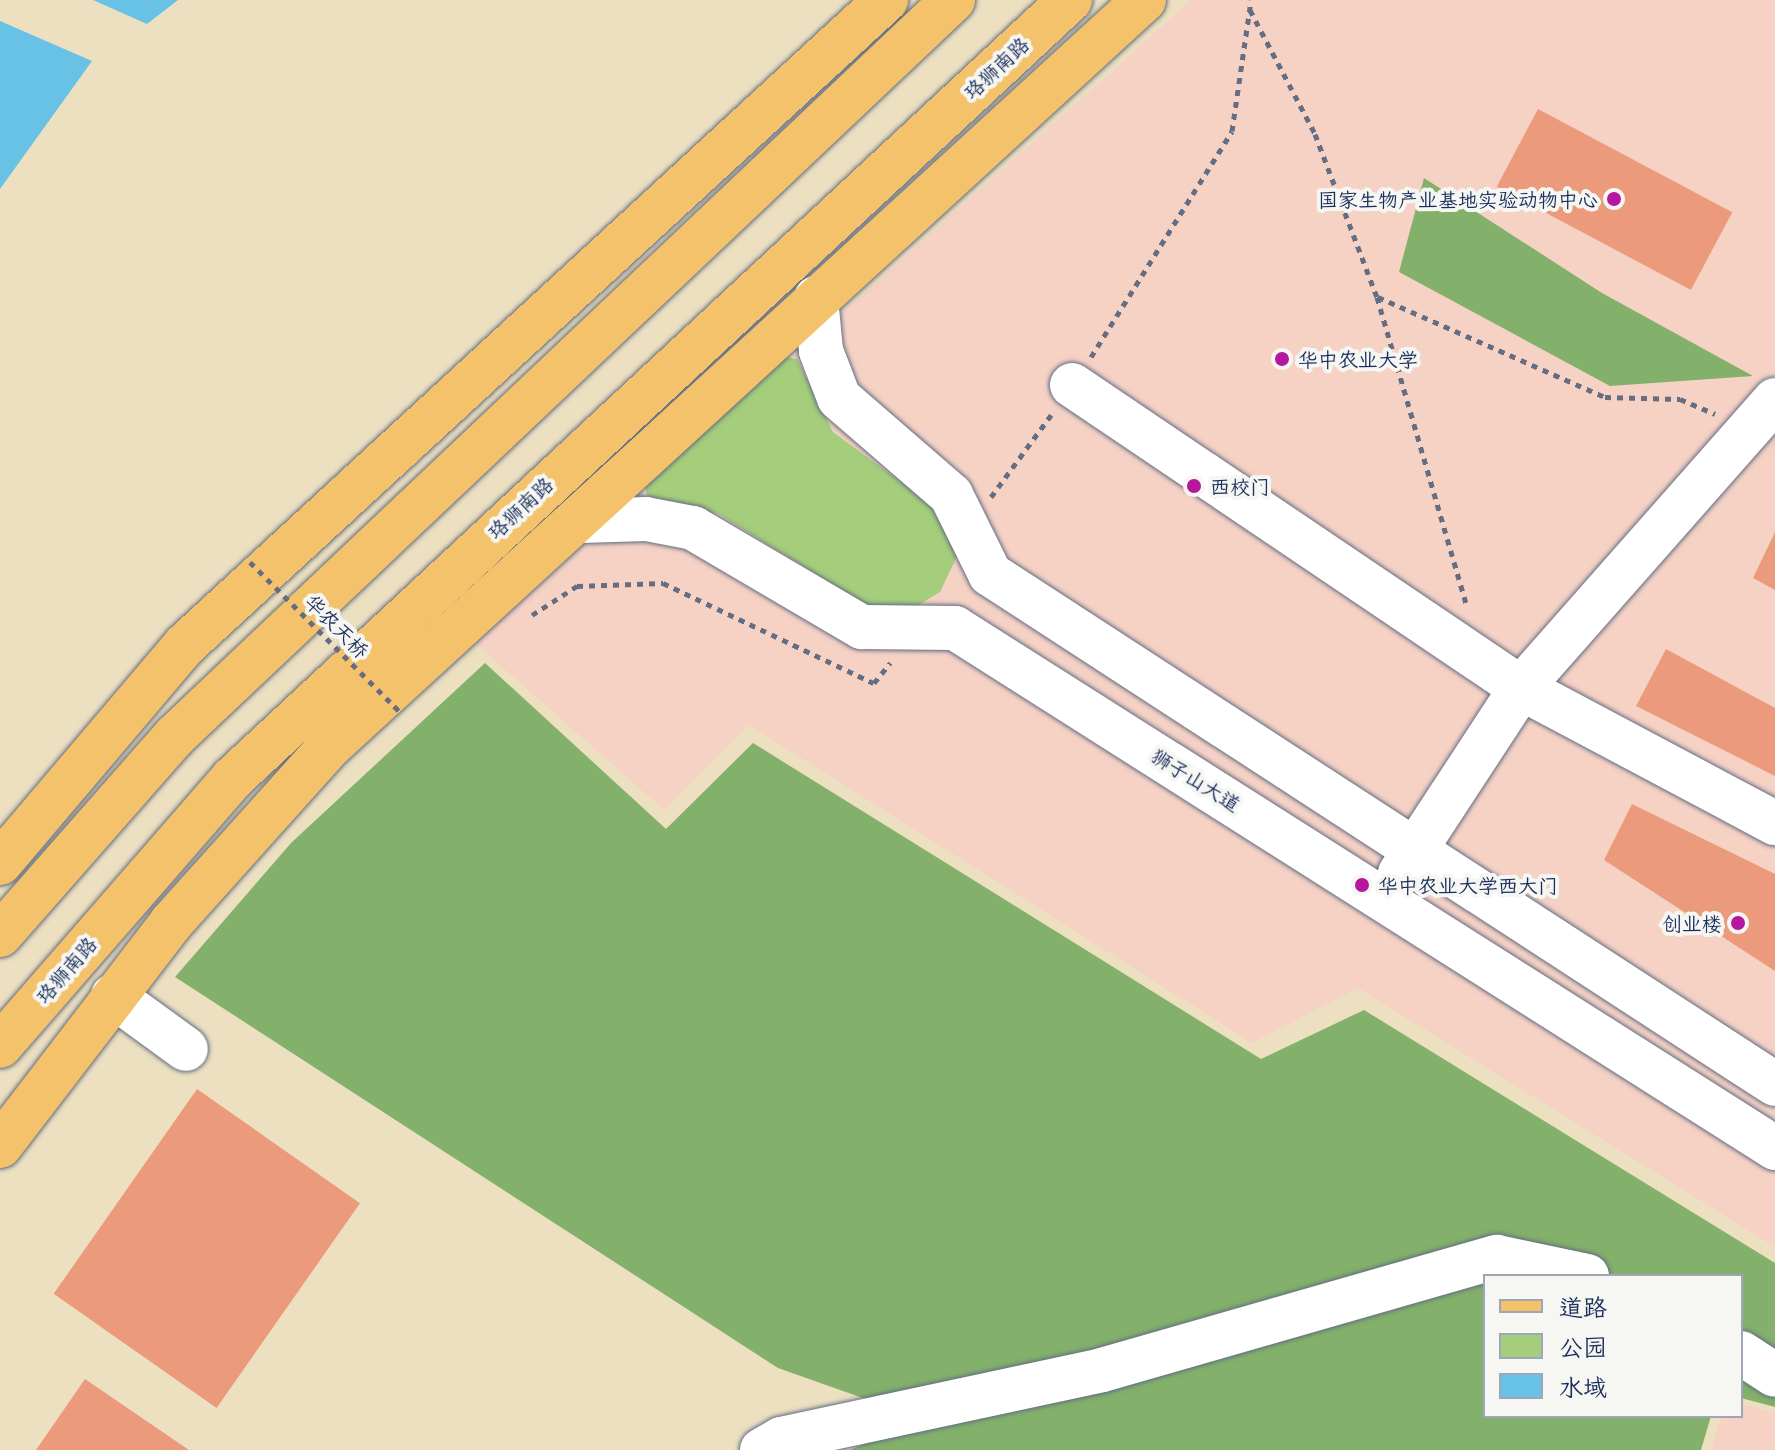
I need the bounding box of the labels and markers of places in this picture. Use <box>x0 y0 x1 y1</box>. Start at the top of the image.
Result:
place label: 国家生物产业基地实验动物中心 <box>1318 187 1598 211</box>
marker: 国家生物产业基地实验动物中心 <box>1605 190 1623 208</box>
place label: 华中农业大学 <box>1298 347 1418 371</box>
marker: 华中农业大学 <box>1273 350 1291 368</box>
place label: 西校门 <box>1210 474 1270 498</box>
marker: 西校门 <box>1185 477 1203 495</box>
place label: 华中农业大学西大门 <box>1378 873 1558 897</box>
marker: 华中农业大学西大门 <box>1353 876 1371 894</box>
place label: 创业楼 <box>1662 911 1722 935</box>
marker: 创业楼 <box>1729 914 1747 932</box>

